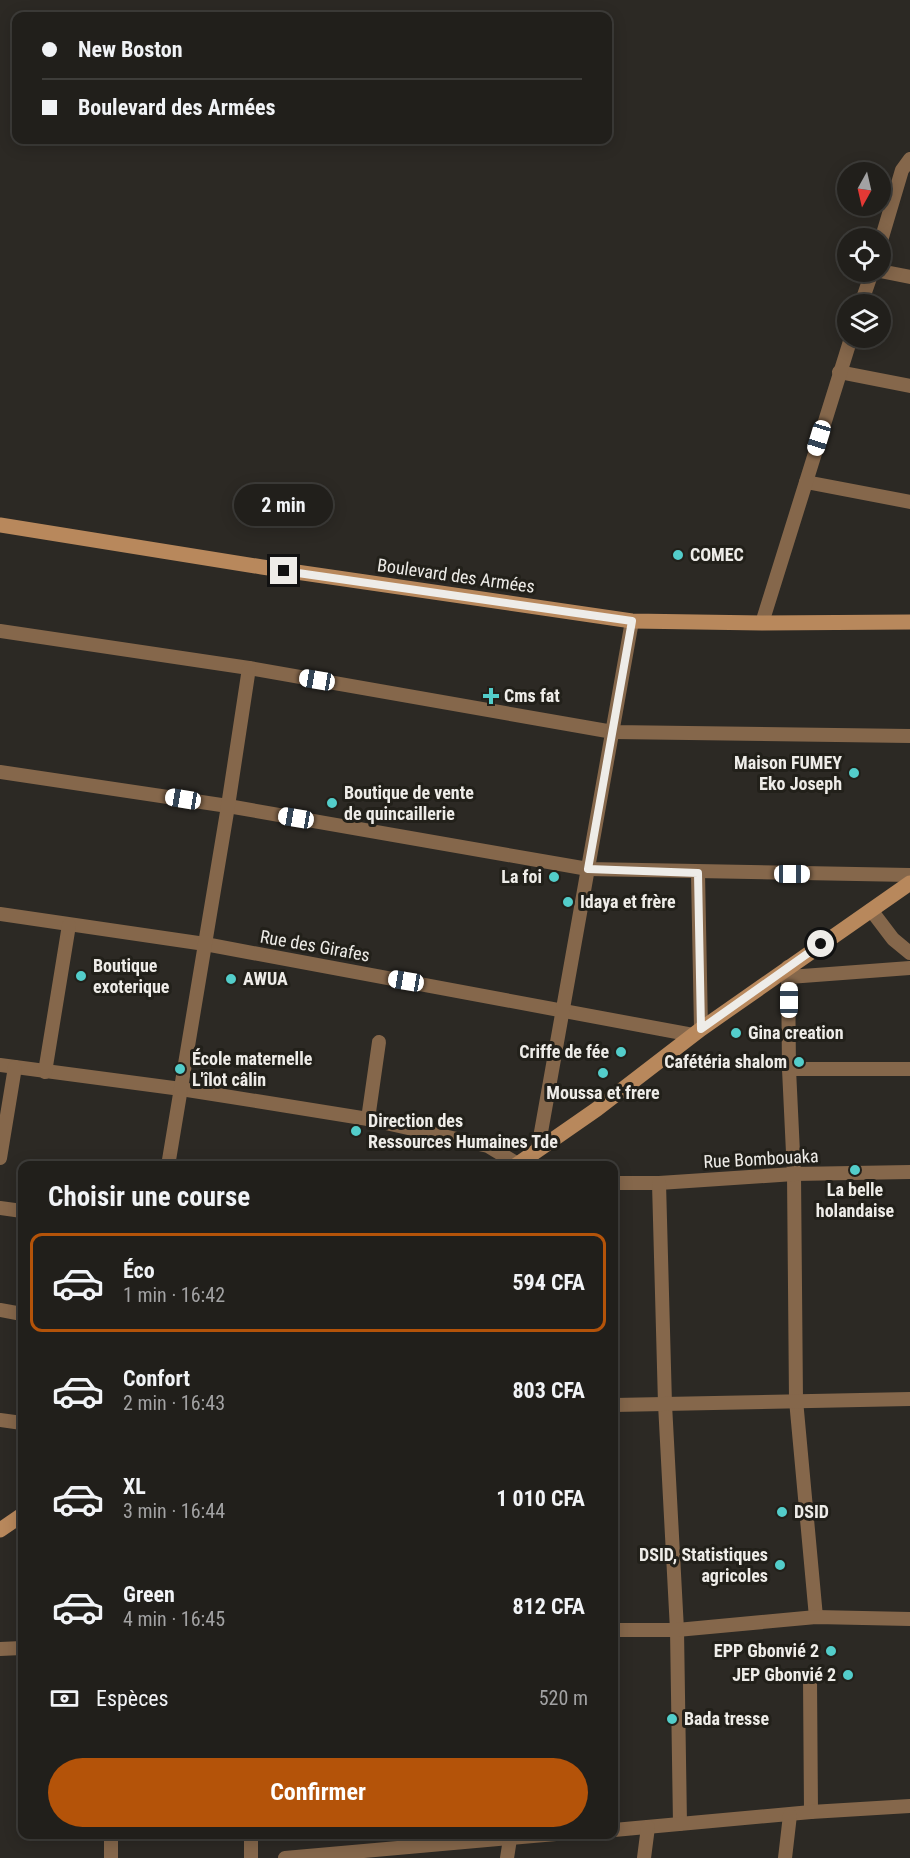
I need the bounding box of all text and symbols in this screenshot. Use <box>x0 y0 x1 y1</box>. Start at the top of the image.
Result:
text: New Boston <box>78 37 182 62</box>
text: Boulevard des Armées <box>78 95 275 120</box>
north arrow <box>837 162 891 216</box>
map controls <box>837 162 891 348</box>
button: locate <box>837 228 891 282</box>
button: layers <box>837 294 891 348</box>
car <box>805 418 833 458</box>
callout: 2 min <box>234 484 334 526</box>
text: 2 min <box>261 493 306 517</box>
place label: COMEC <box>690 544 744 565</box>
marker: COMEC <box>671 548 685 562</box>
street label: Boulevard des Armées <box>376 554 536 597</box>
route end <box>270 557 297 584</box>
car <box>298 668 336 692</box>
place label: Cms fat <box>504 685 560 706</box>
marker: Cms fat <box>482 687 500 705</box>
place label: Maison FUMEY Eko Joseph <box>734 752 842 794</box>
marker: Maison FUMEY Eko Joseph <box>847 766 861 780</box>
place label: Boutique de vente de quincaillerie <box>344 782 474 824</box>
car <box>164 787 202 811</box>
marker: Boutique de vente de quincaillerie <box>325 796 339 810</box>
car <box>277 806 315 830</box>
car <box>774 865 810 883</box>
place label: La foi <box>501 866 542 887</box>
marker: La foi <box>547 870 561 884</box>
place label: Idaya et frère <box>580 891 676 912</box>
marker: Idaya et frère <box>561 895 575 909</box>
street label: Rue des Girafes <box>259 926 372 966</box>
route start <box>807 930 834 957</box>
place label: Boutique exoterique <box>93 955 170 997</box>
place label: AWUA <box>243 968 288 989</box>
marker: Boutique exoterique <box>74 969 88 983</box>
car <box>387 969 425 993</box>
marker: AWUA <box>224 972 238 986</box>
car <box>780 982 798 1018</box>
place label: Gina creation <box>748 1022 844 1043</box>
marker: Gina creation <box>729 1026 743 1040</box>
place label: Criffe de fée <box>519 1041 609 1062</box>
marker: Criffe de fée <box>614 1045 628 1059</box>
place label: École maternelle L'îlot câlin <box>192 1048 313 1090</box>
place label: Cafétéria shalom <box>664 1051 787 1072</box>
marker: Cafétéria shalom <box>792 1055 806 1069</box>
marker: École maternelle L'îlot câlin <box>173 1062 187 1076</box>
marker: Moussa et frere <box>596 1066 610 1080</box>
place label: Moussa et frere <box>546 1082 660 1103</box>
place label: Direction des Ressources Humaines Tde <box>368 1110 558 1152</box>
marker: Direction des Ressources Humaines Tde <box>349 1124 363 1138</box>
street label: Rue Bombouaka <box>703 1145 819 1172</box>
marker: La belle holandaise <box>848 1163 862 1177</box>
place label: La belle holandaise <box>816 1179 895 1221</box>
text: Choisir une course <box>48 1181 250 1213</box>
icon: car <box>51 1256 105 1310</box>
text: Éco <box>123 1258 155 1283</box>
text: 594 CFA <box>512 1270 585 1295</box>
text: 1 min · 16:42 <box>123 1283 225 1307</box>
icon: car <box>51 1364 105 1418</box>
text: Confort <box>123 1366 190 1391</box>
text: 803 CFA <box>512 1378 585 1403</box>
text: 2 min · 16:43 <box>123 1391 225 1415</box>
icon: car <box>51 1472 105 1526</box>
text: XL <box>123 1474 146 1499</box>
text: 1 010 CFA <box>496 1486 585 1511</box>
text: 3 min · 16:44 <box>123 1499 225 1523</box>
place label: DSID <box>794 1501 829 1522</box>
marker: DSID <box>775 1505 789 1519</box>
place label: DSID, Statistiques agricoles <box>639 1544 768 1586</box>
marker: DSID, Statistiques agricoles <box>773 1558 787 1572</box>
icon: car <box>51 1580 105 1634</box>
text: Green <box>123 1582 175 1607</box>
text: 812 CFA <box>512 1594 585 1619</box>
text: 4 min · 16:45 <box>123 1607 225 1631</box>
place label: EPP Gbonvié 2 <box>714 1640 819 1661</box>
marker: EPP Gbonvié 2 <box>824 1644 838 1658</box>
place label: JEP Gbonvié 2 <box>732 1664 836 1685</box>
marker: JEP Gbonvié 2 <box>841 1668 855 1682</box>
icon: cash <box>48 1682 81 1715</box>
text: Espèces <box>96 1686 169 1711</box>
text: 520 m <box>539 1686 588 1710</box>
place label: Bada tresse <box>684 1708 769 1729</box>
marker: Bada tresse <box>665 1712 679 1726</box>
button: Confirmer <box>48 1758 588 1827</box>

